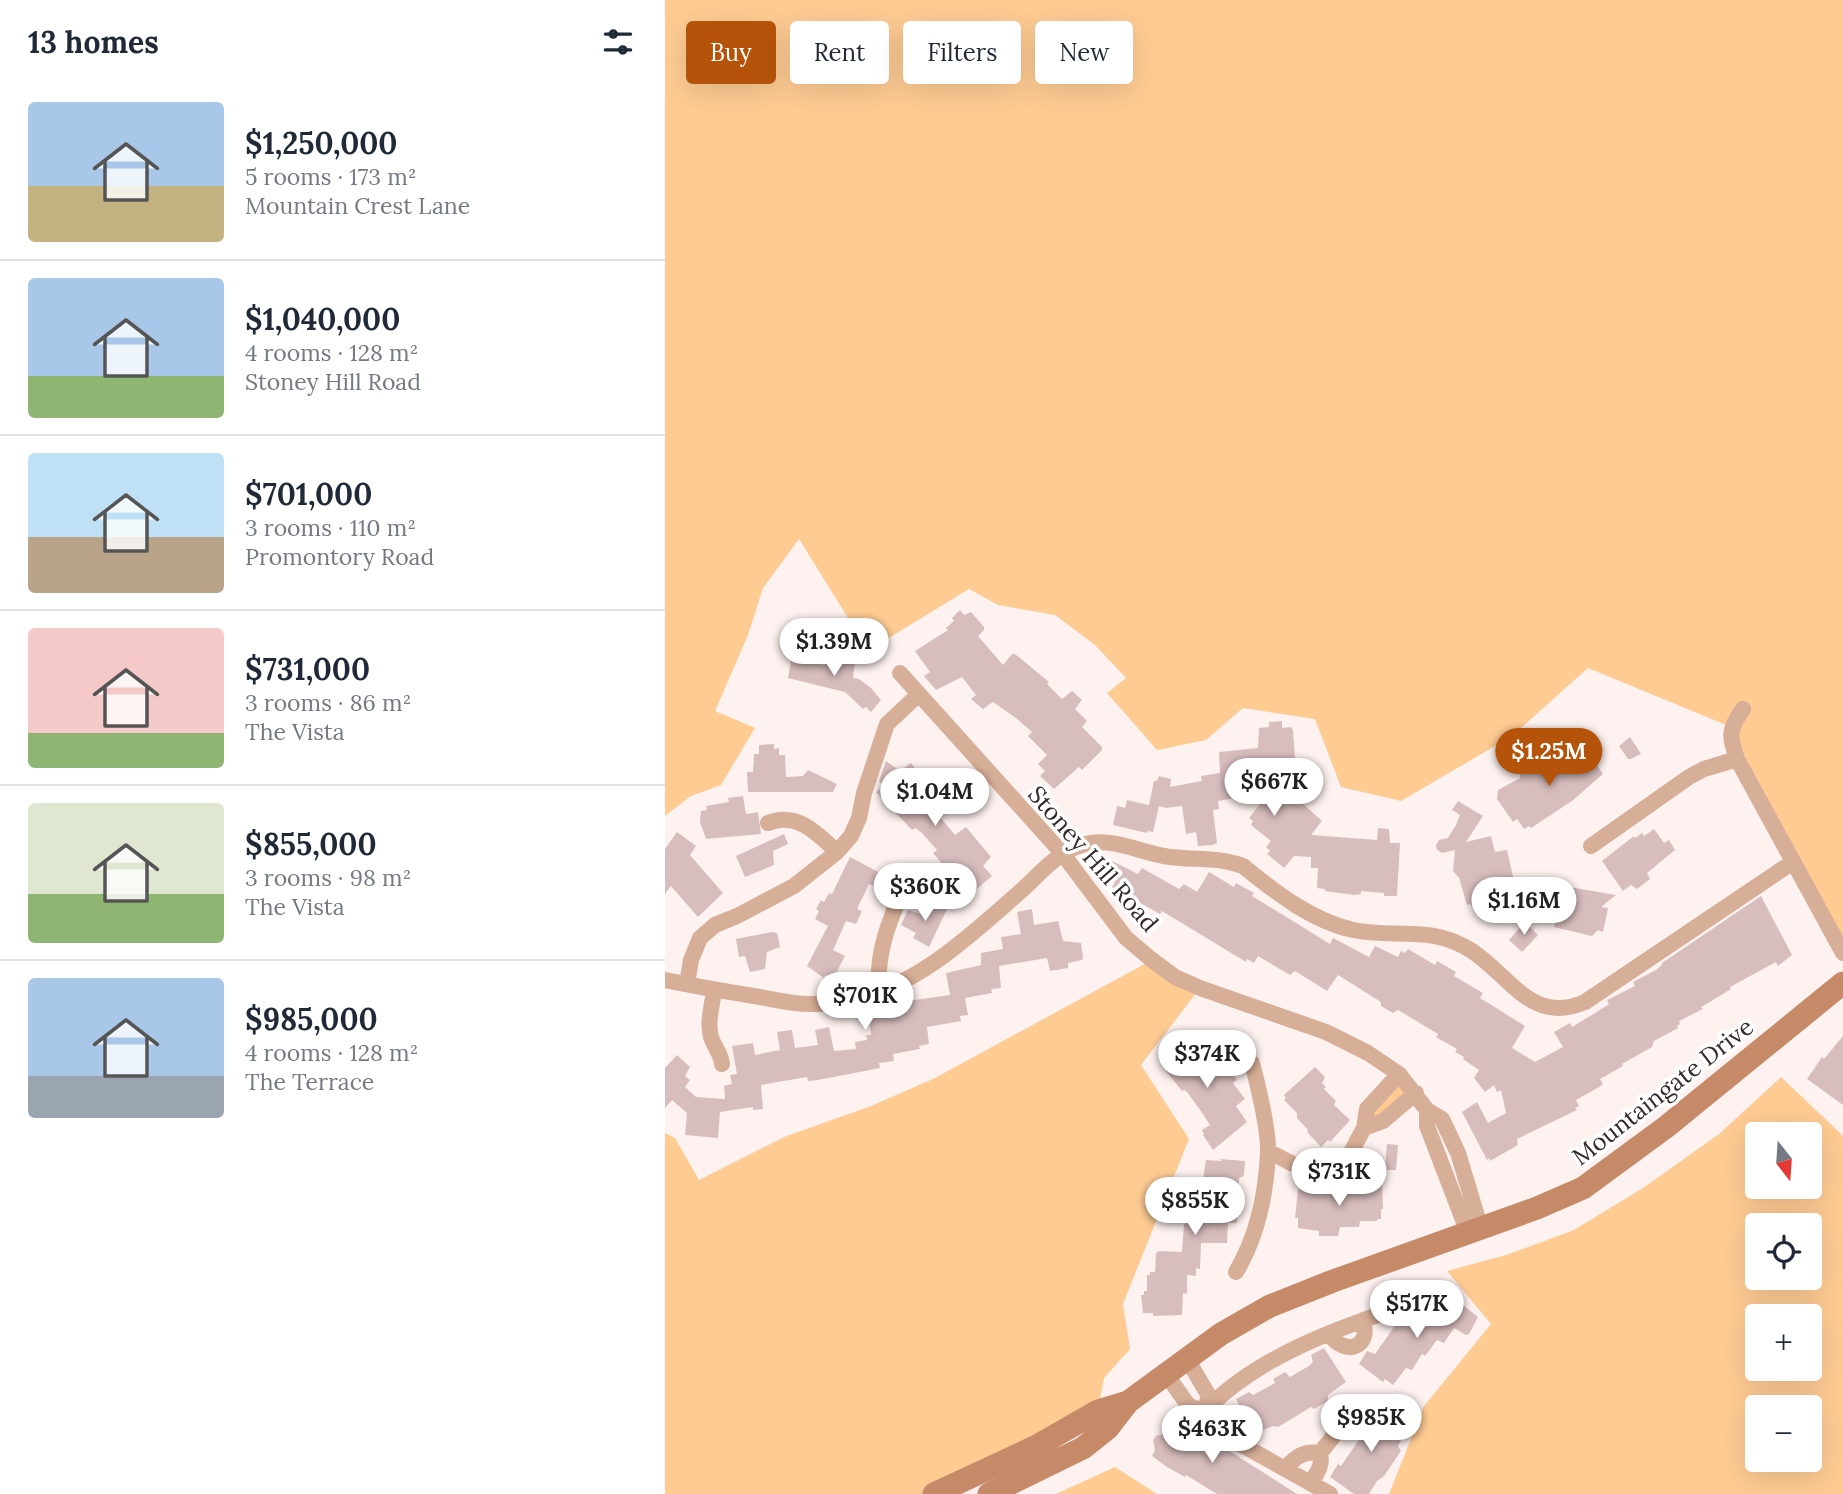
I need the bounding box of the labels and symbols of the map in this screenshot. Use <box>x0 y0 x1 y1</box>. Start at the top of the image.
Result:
pin: $1.39M <box>777 618 891 678</box>
pin: $1.25M <box>1492 728 1606 788</box>
pin: $667K <box>1225 758 1323 818</box>
pin: $1.04M <box>878 768 992 828</box>
street label: Stoney Hill Road <box>1021 779 1165 938</box>
pin: $360K <box>876 864 974 923</box>
pin: $1.16M <box>1467 878 1581 937</box>
pin: $701K <box>816 972 914 1032</box>
street label: Mountaingate Drive <box>1566 1011 1760 1172</box>
pin: $374K <box>1158 1030 1256 1090</box>
north arrow <box>1745 1122 1822 1199</box>
pin: $731K <box>1290 1148 1388 1208</box>
pin: $855K <box>1146 1178 1244 1237</box>
pin: $517K <box>1368 1280 1466 1340</box>
pin: $985K <box>1322 1394 1420 1454</box>
pin: $463K <box>1163 1406 1261 1465</box>

